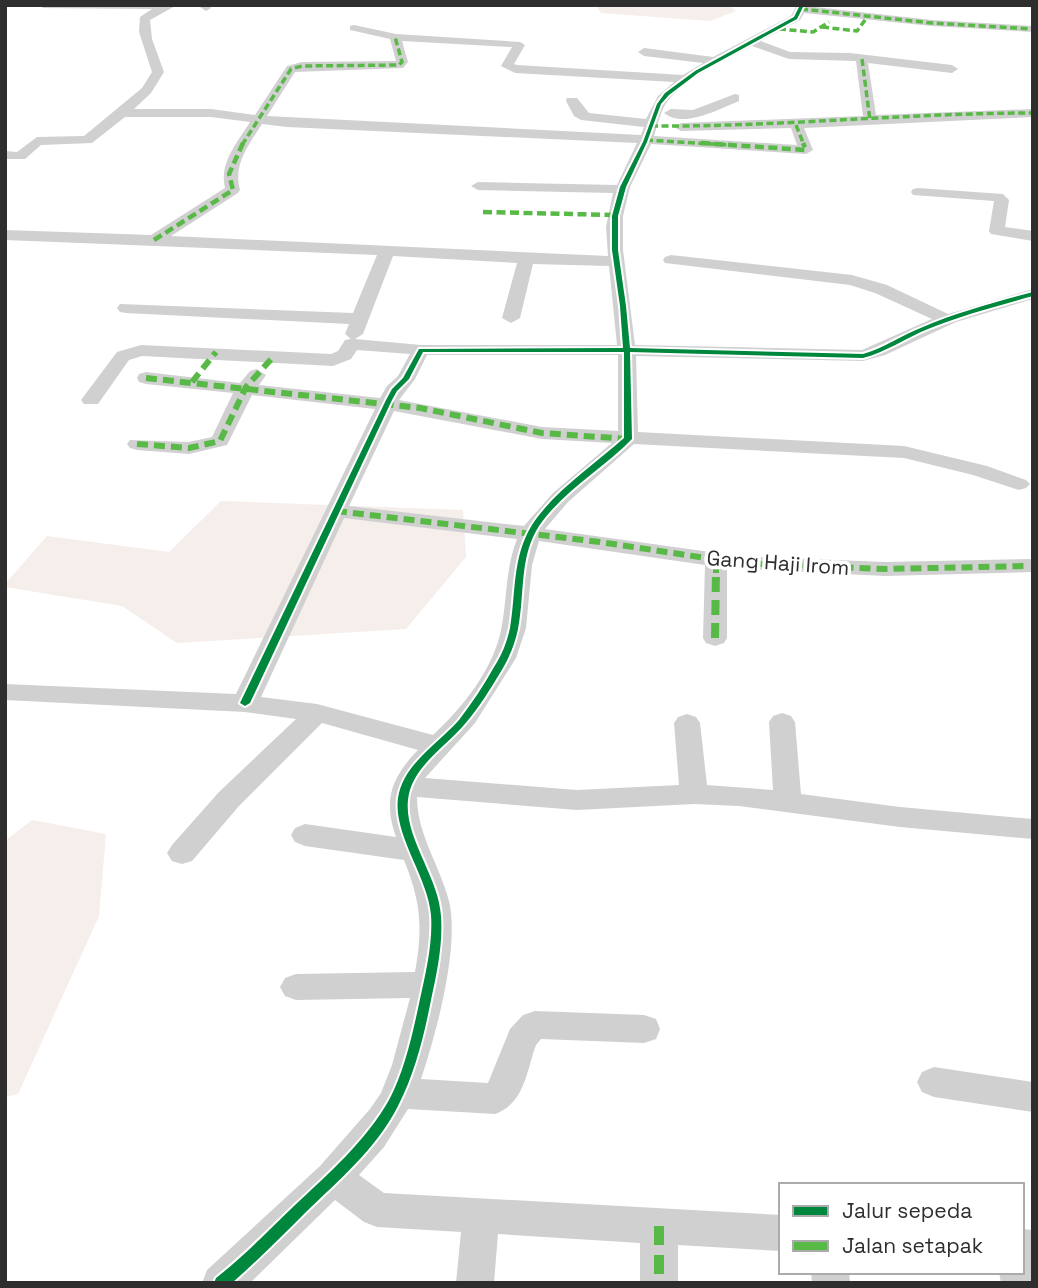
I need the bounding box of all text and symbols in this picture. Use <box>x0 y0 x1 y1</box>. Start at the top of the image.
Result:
street label: Gang Haji Irom <box>706 544 850 581</box>
legend <box>779 1183 1024 1274</box>
text: Jalur sepeda <box>842 1197 972 1224</box>
text: Jalan setapak <box>842 1232 983 1259</box>

